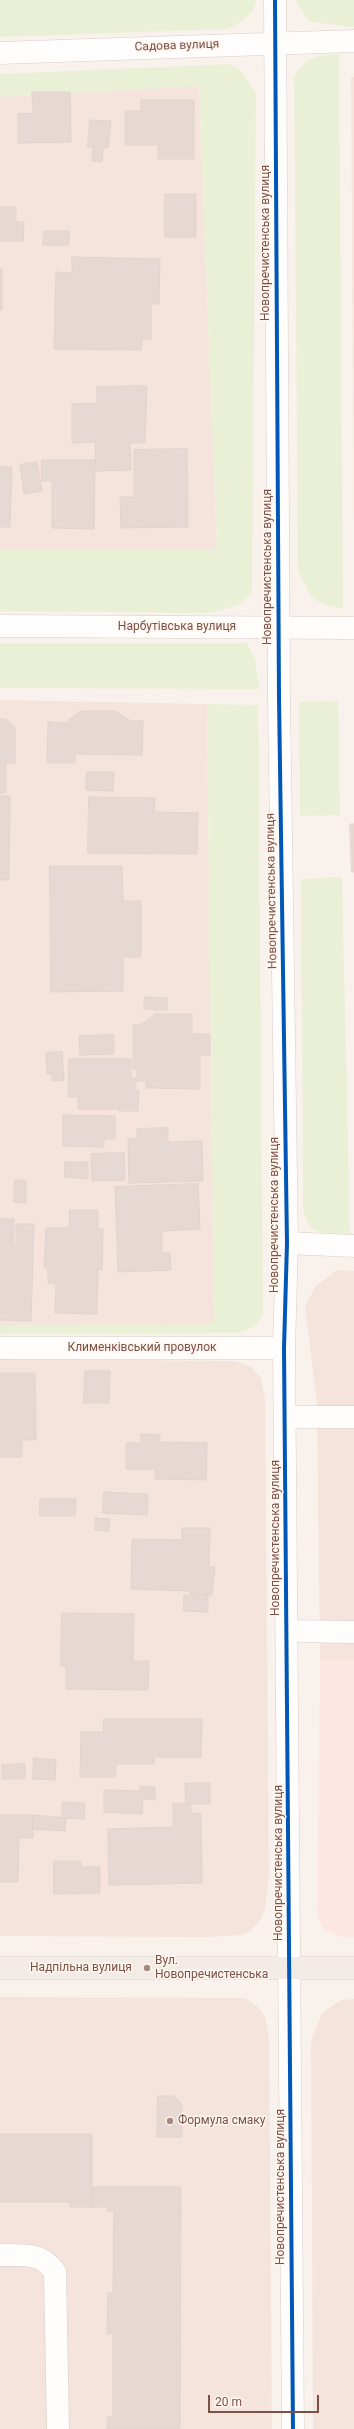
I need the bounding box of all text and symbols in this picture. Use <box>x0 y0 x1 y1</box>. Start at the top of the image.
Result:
street label: Садова вулиця <box>134 37 220 55</box>
street label: Новопречистенська вулиця <box>259 165 273 321</box>
street label: Новопречистенська вулиця <box>261 489 275 645</box>
street label: Нарбутівська вулиця <box>118 620 236 634</box>
street label: Новопречистенська вулиця <box>263 813 281 969</box>
street label: Новопречистенська вулиця <box>268 1137 282 1293</box>
street label: Клименківський провулок <box>67 1341 217 1355</box>
street label: Новопречистенська вулиця <box>269 1460 283 1616</box>
street label: Новопречистенська вулиця <box>272 1785 286 1941</box>
place label: Вул. Новопречистенська <box>155 1954 268 1982</box>
street label: Надпільна вулиця <box>30 1961 132 1975</box>
marker: Вул. Новопречистенська <box>142 1963 152 1973</box>
street label: Новопречистенська вулиця <box>274 2109 288 2265</box>
place label: Формула смаку <box>178 2114 265 2128</box>
marker: Формула смаку <box>165 2116 175 2126</box>
scale bar <box>210 2387 321 2413</box>
text: 20 m <box>215 2395 242 2409</box>

